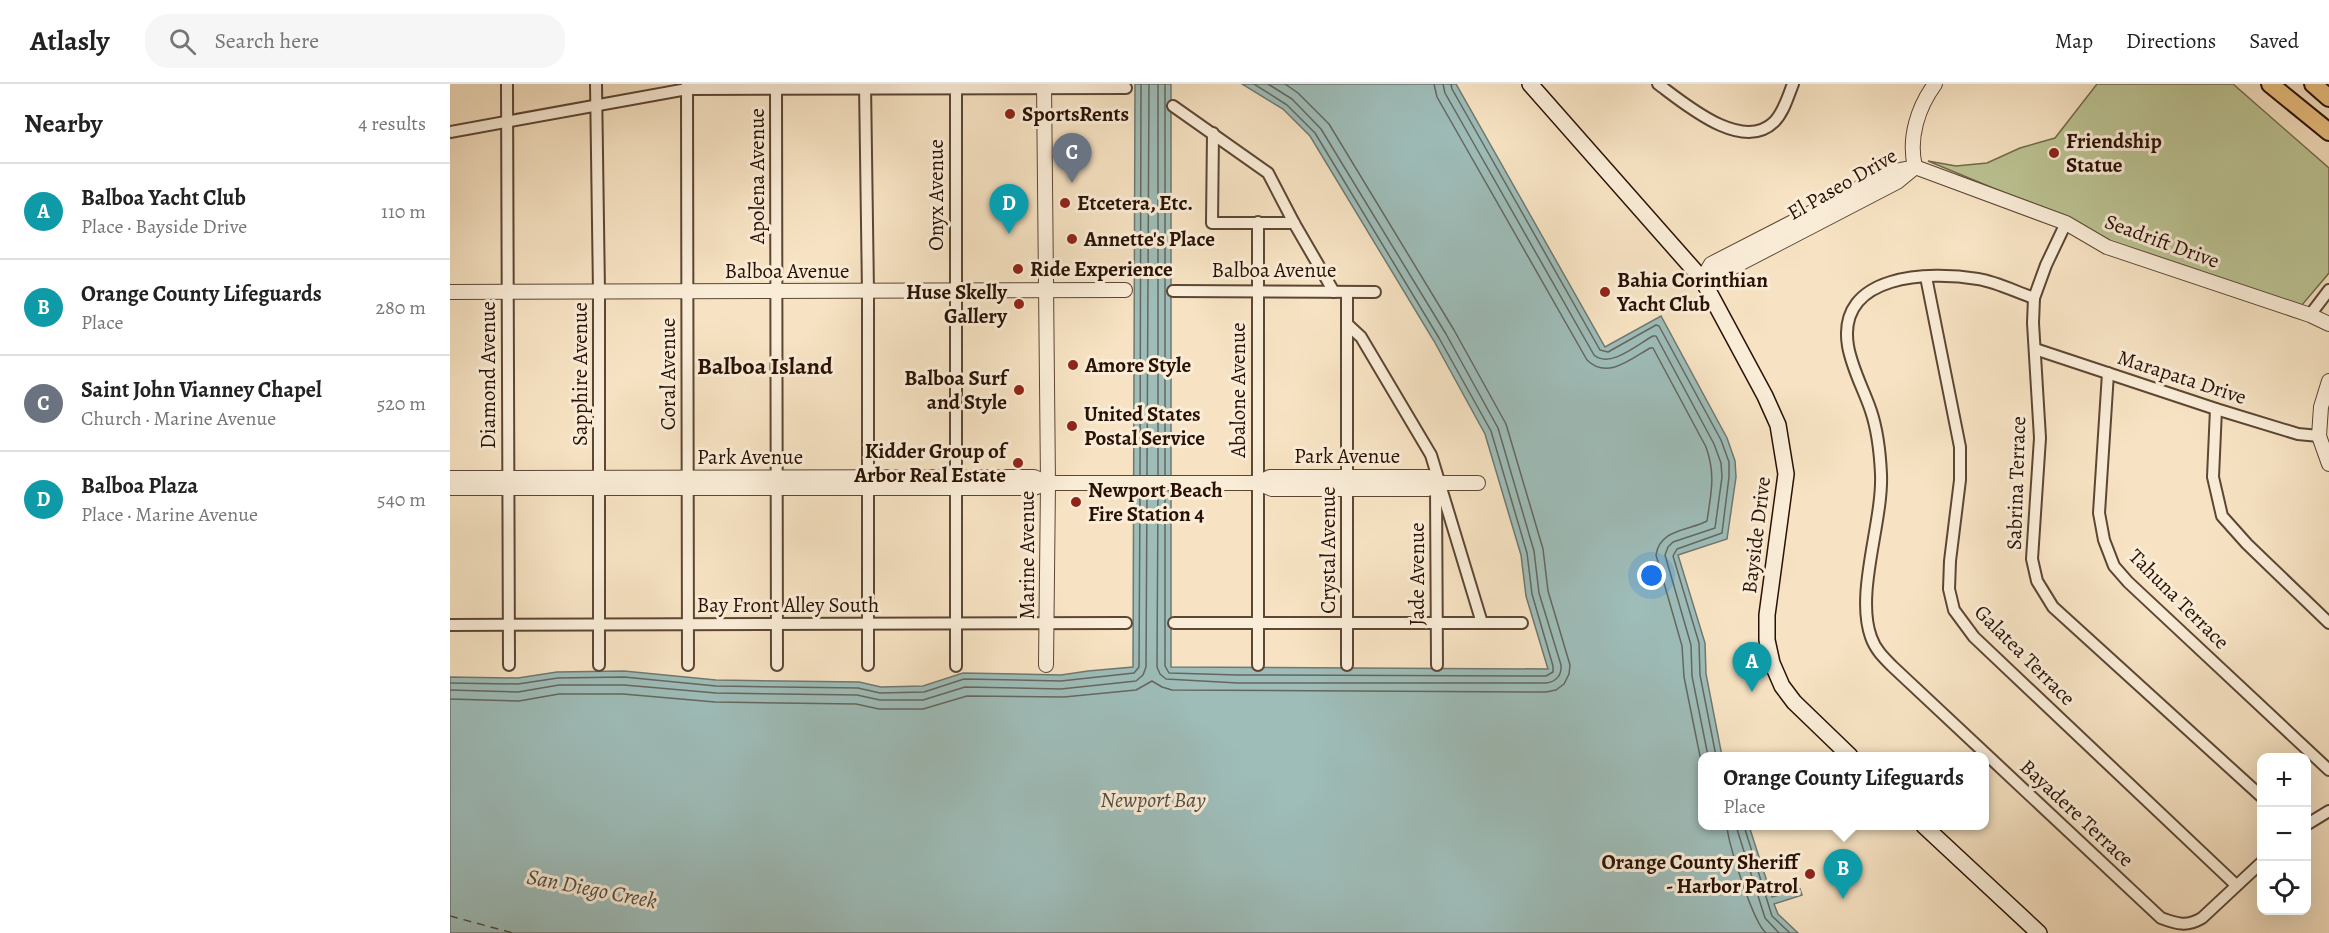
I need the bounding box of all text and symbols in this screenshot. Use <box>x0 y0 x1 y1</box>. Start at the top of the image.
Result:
search box <box>145 14 565 68</box>
text: Atlasly <box>30 22 109 60</box>
icon: search <box>166 25 199 58</box>
text: Search here <box>214 26 319 56</box>
text: Map <box>2055 27 2093 55</box>
text: Directions <box>2126 27 2216 55</box>
text: Saved <box>2249 27 2299 55</box>
place label: SportsRents <box>1022 100 1129 128</box>
text: Nearby <box>24 106 103 141</box>
marker: SportsRents <box>1003 107 1017 121</box>
street label: Apolena Avenue <box>743 108 771 245</box>
text: 4 results <box>358 110 426 137</box>
place label: Friendship Statue <box>2066 127 2162 179</box>
pin: C <box>1052 134 1092 183</box>
street label: Onyx Avenue <box>922 139 950 251</box>
street label: El Paseo Drive <box>1782 141 1902 227</box>
marker: Friendship Statue <box>2047 146 2061 160</box>
text: Balboa Yacht Club <box>81 183 246 213</box>
pin: D <box>990 184 1028 234</box>
place label: Etcetera, Etc. <box>1077 189 1193 217</box>
marker: Etcetera, Etc. <box>1058 196 1072 210</box>
text: A <box>37 198 50 225</box>
text: 110 m <box>381 198 426 225</box>
street label: Seadrift Drive <box>2101 207 2223 275</box>
text: Place · Bayside Drive <box>81 213 247 240</box>
place label: Annette's Place <box>1083 225 1215 253</box>
marker: Annette's Place <box>1065 232 1079 246</box>
place label: Ride Experience <box>1030 255 1173 283</box>
street label: Balboa Avenue <box>1211 256 1337 284</box>
street label: Balboa Avenue <box>724 257 850 285</box>
marker: Ride Experience <box>1011 262 1025 276</box>
place label: Bahia Corinthian Yacht Club <box>1616 266 1768 318</box>
place label: Huse Skelly Gallery <box>906 278 1008 330</box>
text: Orange County Lifeguards <box>81 279 322 309</box>
marker: Bahia Corinthian Yacht Club <box>1598 285 1612 299</box>
text: B <box>37 294 50 321</box>
text: 280 m <box>376 294 426 321</box>
marker: Huse Skelly Gallery <box>1012 297 1026 311</box>
street label: Diamond Avenue <box>474 301 502 449</box>
street label: Sapphire Avenue <box>566 302 594 446</box>
text: Place <box>81 309 123 336</box>
street label: Coral Avenue <box>654 318 682 430</box>
street label: Abalone Avenue <box>1224 322 1252 459</box>
street label: Marapata Drive <box>2114 343 2250 411</box>
district label: Balboa Island <box>697 350 833 382</box>
place label: Amore Style <box>1084 351 1191 379</box>
marker: Amore Style <box>1066 358 1080 372</box>
place label: Balboa Surf and Style <box>904 364 1010 416</box>
text: Saint John Vianney Chapel <box>81 375 322 405</box>
marker: Balboa Surf and Style <box>1012 383 1026 397</box>
text: C <box>37 390 50 417</box>
text: 520 m <box>377 390 426 417</box>
place label: United States Postal Service <box>1084 400 1205 452</box>
text: Church · Marine Avenue <box>81 405 276 432</box>
street label: Sabrina Terrace <box>2000 416 2032 550</box>
marker: United States Postal Service <box>1065 419 1079 433</box>
place label: Kidder Group of Arbor Real Estate <box>853 437 1009 489</box>
street label: Park Avenue <box>1294 442 1400 470</box>
street label: Park Avenue <box>697 443 803 471</box>
marker: Kidder Group of Arbor Real Estate <box>1011 456 1025 470</box>
text: Balboa Plaza <box>81 471 198 501</box>
street label: Bayside Drive <box>1735 475 1777 595</box>
place label: Newport Beach Fire Station 4 <box>1088 476 1223 528</box>
text: D <box>37 486 50 513</box>
text: 540 m <box>377 486 426 513</box>
street label: Crystal Avenue <box>1314 486 1342 614</box>
street label: Marine Avenue <box>1013 491 1041 619</box>
marker: Newport Beach Fire Station 4 <box>1069 495 1083 509</box>
text: Place · Marine Avenue <box>81 501 258 528</box>
street label: Jade Avenue <box>1403 522 1431 626</box>
street label: Tahuna Terrace <box>2123 543 2235 655</box>
your location <box>1637 561 1666 590</box>
street label: Bay Front Alley South <box>697 591 879 619</box>
street label: Galatea Terrace <box>1968 598 2082 712</box>
pin: A <box>1732 642 1772 692</box>
popup <box>1698 752 1989 830</box>
street label: Bayadere Terrace <box>2014 753 2140 873</box>
map controls <box>2257 753 2311 915</box>
button: + <box>2257 753 2311 807</box>
text: Orange County Lifeguards <box>1723 763 1964 793</box>
water label: Newport Bay <box>1100 785 1206 815</box>
text: Place <box>1723 793 1766 820</box>
button: − <box>2257 807 2311 861</box>
place label: Orange County Sheriff - Harbor Patrol <box>1601 848 1801 900</box>
pin: B <box>1824 850 1862 899</box>
button: locate <box>2257 861 2311 915</box>
water label: San Diego Creek <box>524 862 660 916</box>
marker: Orange County Sheriff - Harbor Patrol <box>1803 867 1817 881</box>

